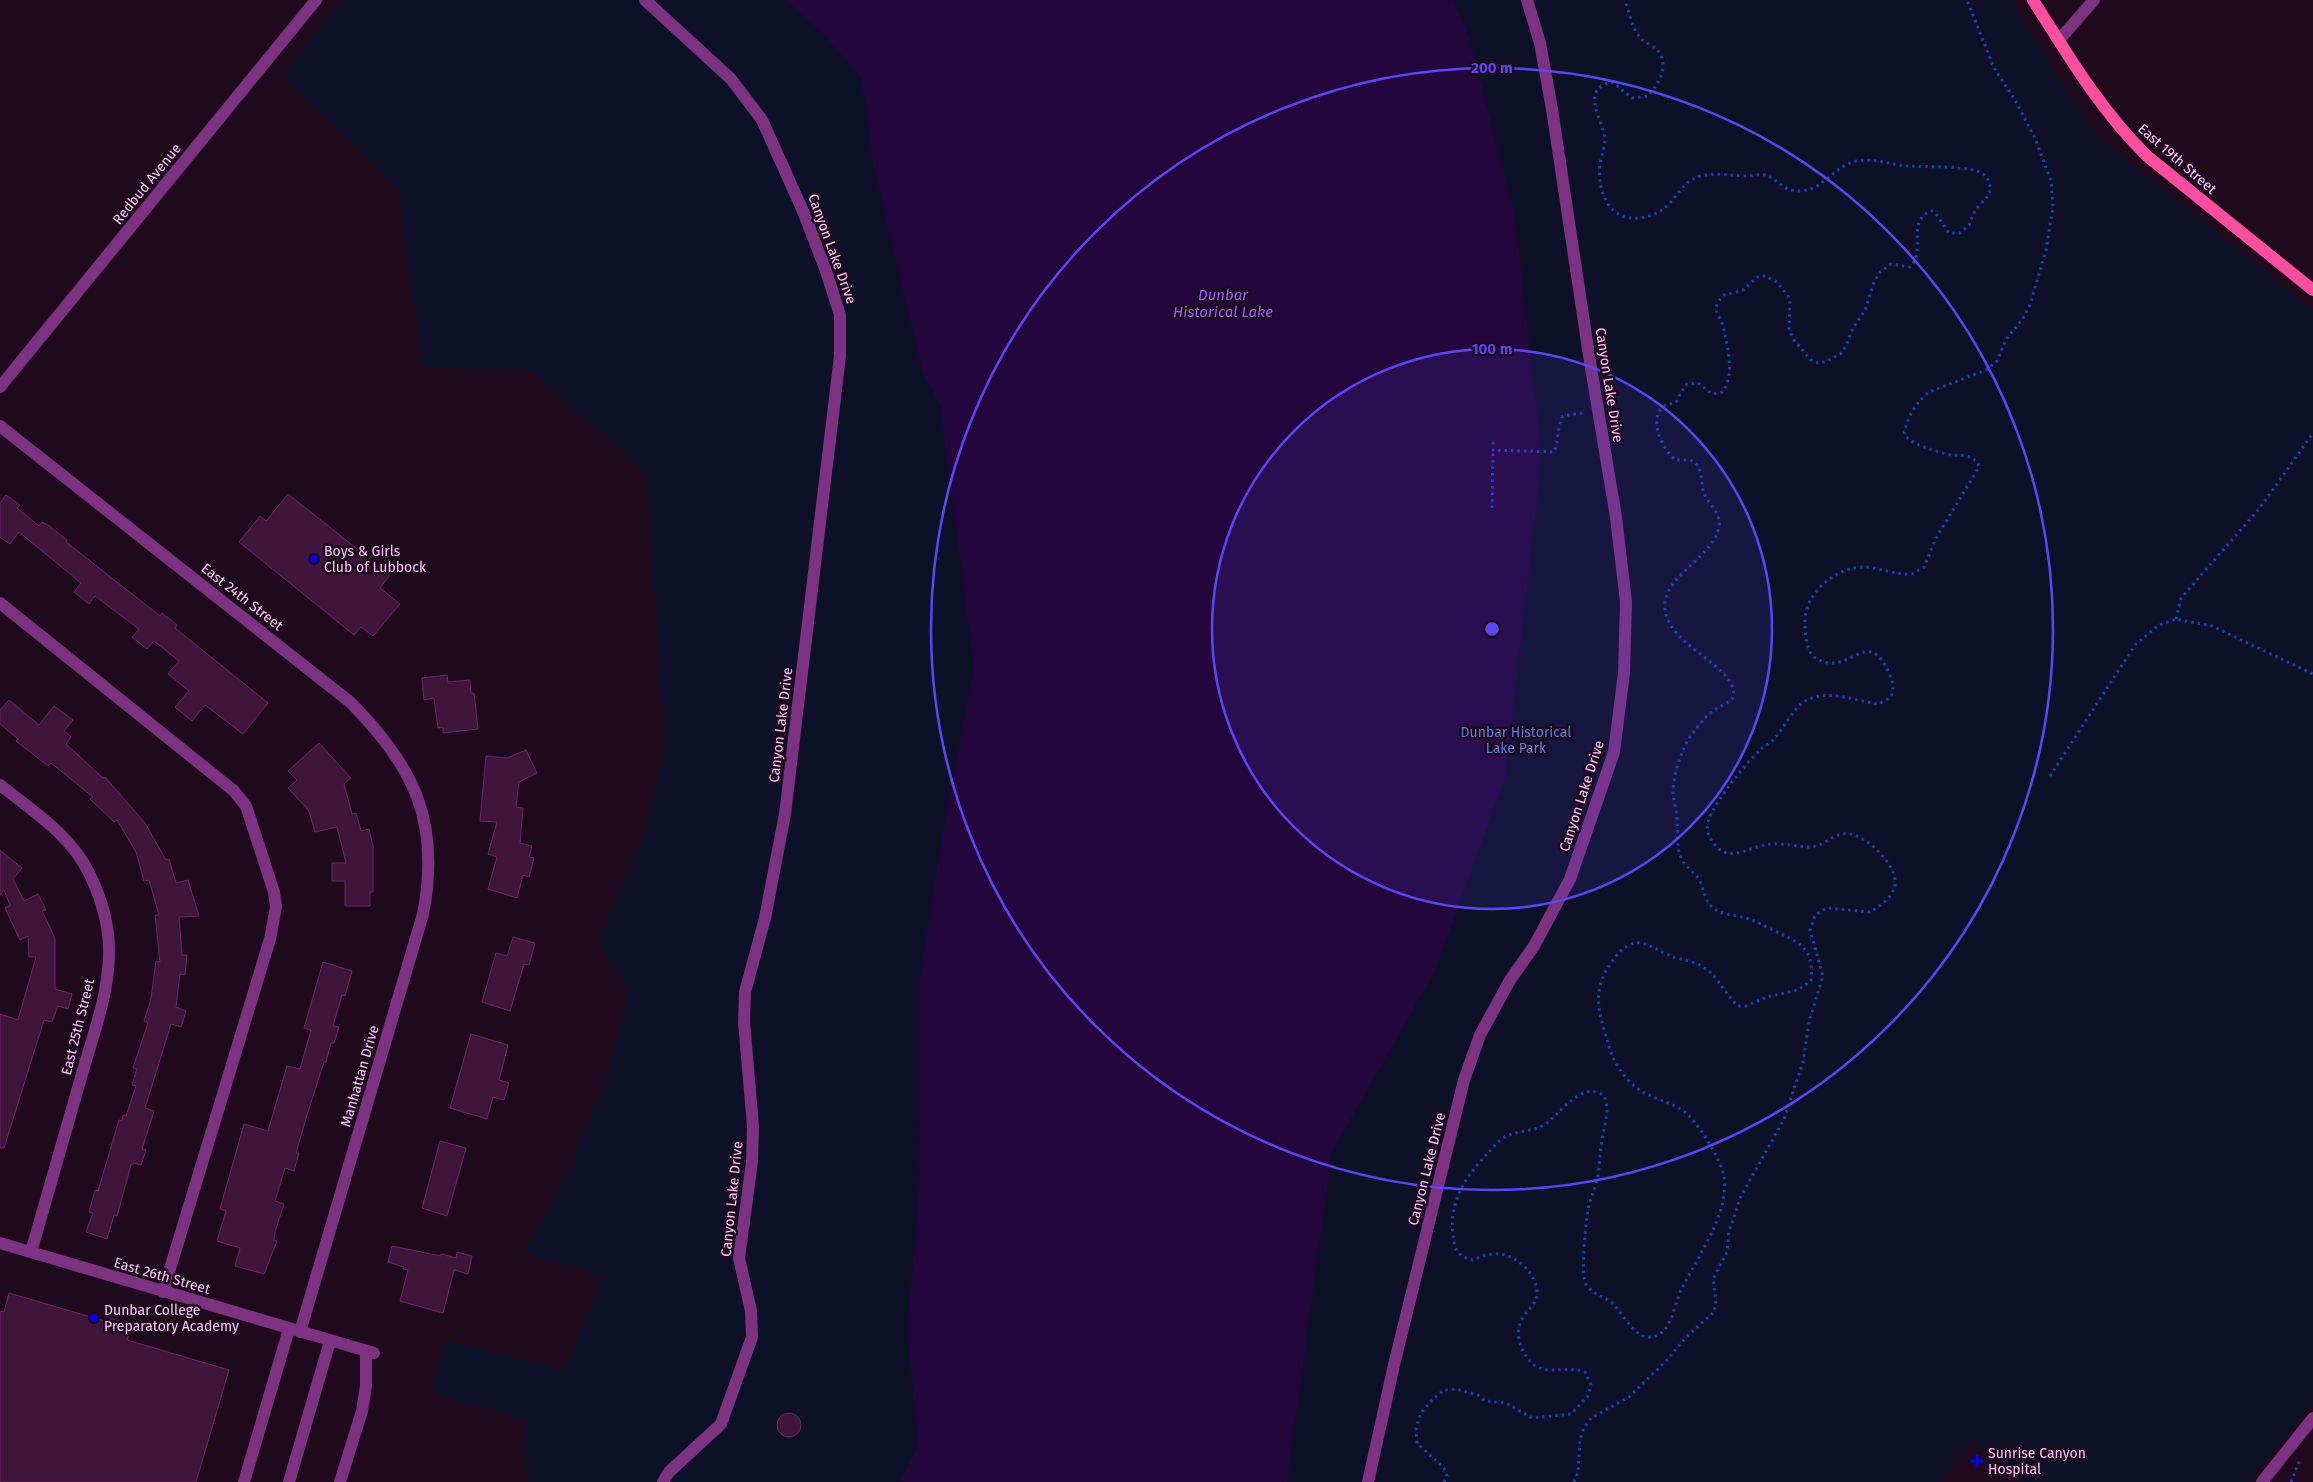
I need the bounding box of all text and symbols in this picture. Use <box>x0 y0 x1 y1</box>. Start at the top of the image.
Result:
text: 200 m <box>1471 59 1513 77</box>
street label: East 19th Street <box>2134 120 2220 198</box>
street label: Redbud Avenue <box>109 140 185 228</box>
street label: Canyon Lake Drive <box>804 192 860 306</box>
water label: Dunbar Historical Lake <box>1173 286 1273 321</box>
street label: Canyon Lake Drive <box>1592 326 1626 444</box>
text: 100 m <box>1472 340 1512 358</box>
place label: Boys & Girls Club of Lubbock <box>324 543 427 576</box>
marker: Boys & Girls Club of Lubbock <box>308 553 320 565</box>
street label: East 24th Street <box>198 560 287 635</box>
centre of rings <box>1483 620 1501 638</box>
street label: Canyon Lake Drive <box>765 666 797 784</box>
park label: Dunbar Historical Lake Park <box>1461 724 1571 757</box>
street label: Canyon Lake Drive <box>1556 738 1608 854</box>
street label: East 25th Street <box>58 976 98 1077</box>
street label: Manhattan Drive <box>337 1023 383 1129</box>
street label: Canyon Lake Drive <box>1405 1111 1449 1227</box>
street label: Canyon Lake Drive <box>717 1140 747 1258</box>
street label: East 26th Street <box>112 1254 213 1298</box>
place label: Dunbar College Preparatory Academy <box>104 1302 239 1335</box>
marker: Dunbar College Preparatory Academy <box>88 1312 100 1324</box>
place label: Sunrise Canyon Hospital <box>1988 1445 2086 1478</box>
marker: Sunrise Canyon Hospital <box>1970 1454 1984 1468</box>

